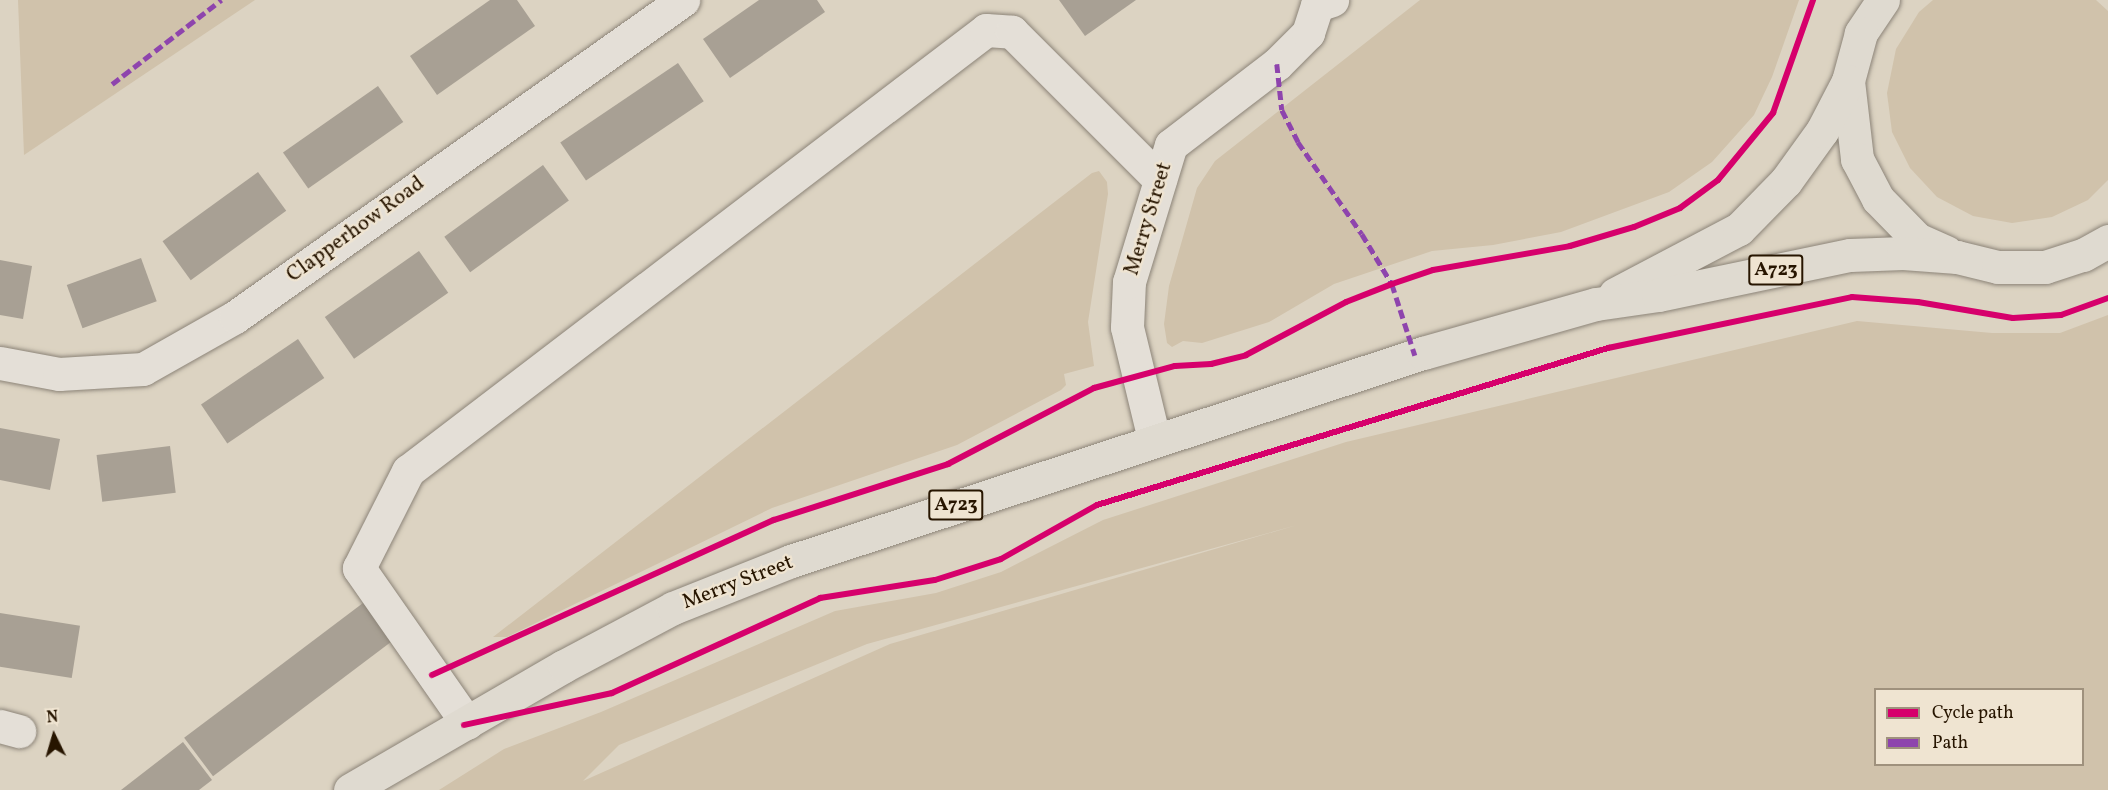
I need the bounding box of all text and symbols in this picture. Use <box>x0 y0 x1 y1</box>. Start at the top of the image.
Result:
street label: Merry Street <box>1120 159 1178 279</box>
street label: Clapperhow Road <box>282 171 430 289</box>
road number: A723 <box>1748 253 1804 287</box>
road number: A723 <box>928 488 984 522</box>
street label: Merry Street <box>679 550 797 616</box>
legend <box>1874 688 2084 766</box>
text: Cycle path <box>1932 701 2014 726</box>
north arrow <box>24 706 84 766</box>
text: N <box>46 707 59 730</box>
text: Path <box>1932 731 1968 756</box>

